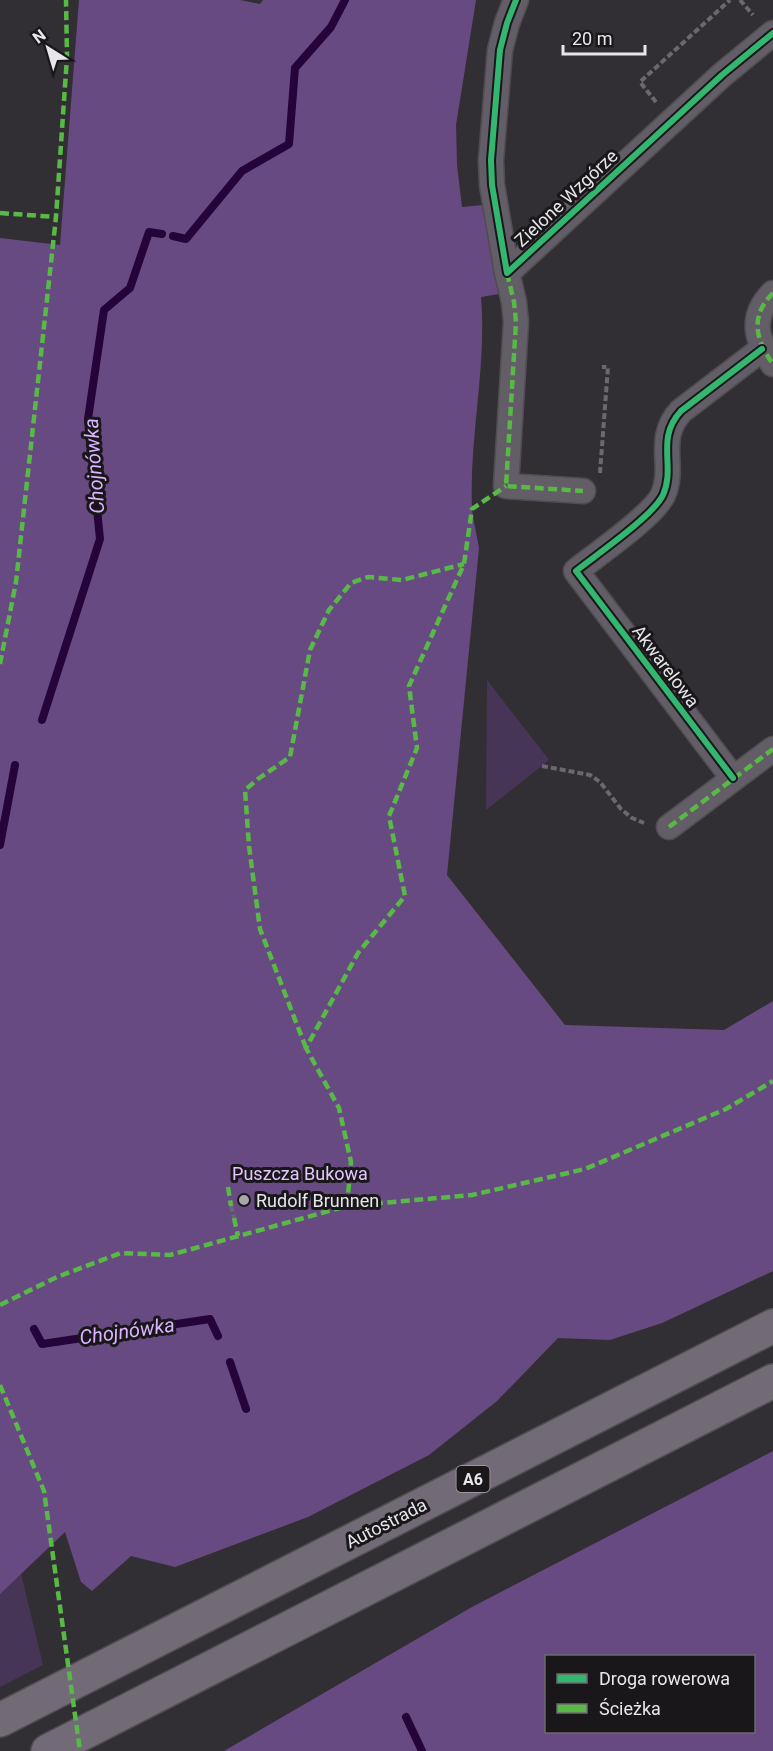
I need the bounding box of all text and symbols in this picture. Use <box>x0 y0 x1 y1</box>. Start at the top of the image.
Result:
north arrow <box>18 18 78 78</box>
scale bar <box>563 18 646 56</box>
text: N <box>29 25 50 47</box>
text: 20 m <box>572 28 612 49</box>
street label: Zielone Wzgórze <box>510 145 622 251</box>
water label: Chojnówka <box>79 417 109 515</box>
street label: Akwarelowa <box>628 621 704 711</box>
park label: Puszcza Bukowa <box>232 1163 368 1184</box>
place label: Rudolf Brunnen <box>256 1190 379 1211</box>
marker: Rudolf Brunnen <box>237 1193 251 1207</box>
water label: Chojnówka <box>78 1312 176 1350</box>
road number: A6 <box>456 1466 490 1492</box>
street label: Autostrada <box>342 1494 430 1552</box>
legend <box>545 1655 755 1733</box>
text: Droga rowerowa <box>599 1668 730 1689</box>
text: Ścieżka <box>599 1698 661 1719</box>

